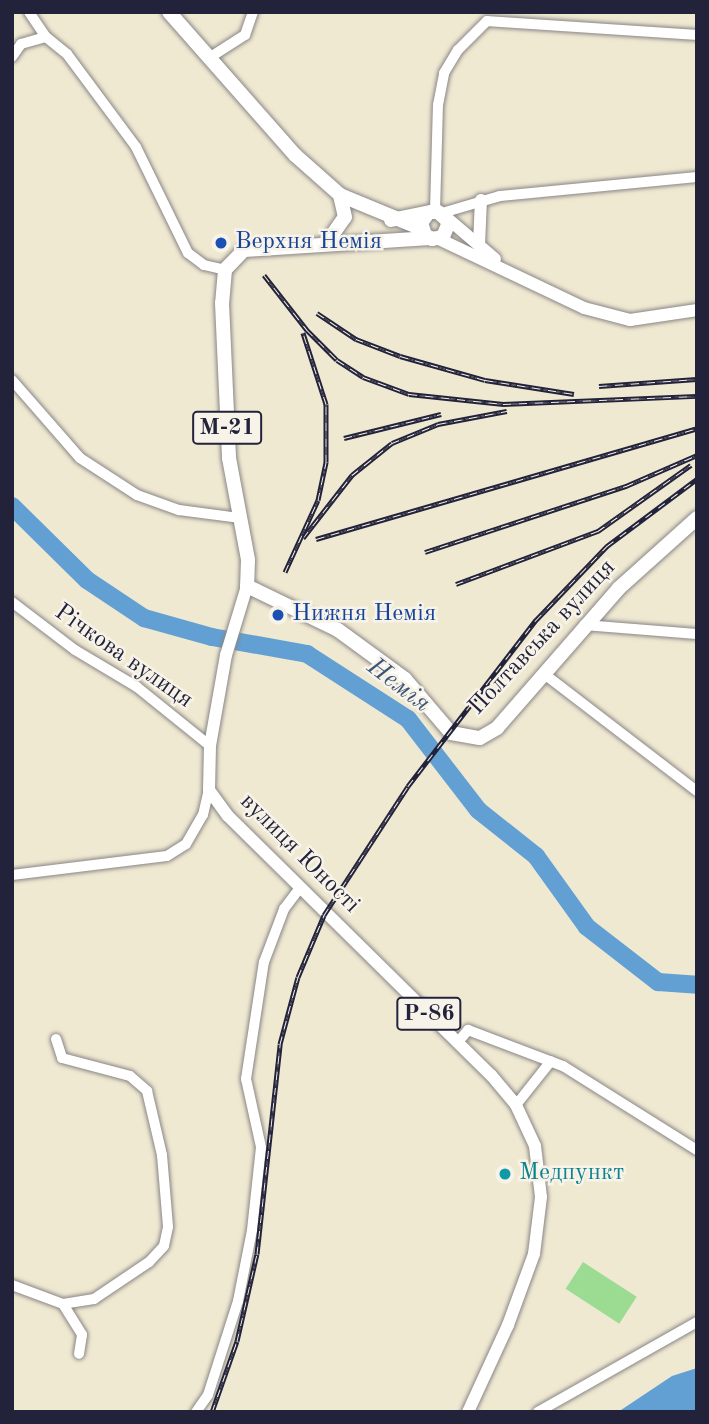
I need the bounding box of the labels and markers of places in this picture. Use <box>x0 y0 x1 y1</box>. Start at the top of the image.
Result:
place label: Верхня Немія <box>235 229 382 257</box>
marker: Верхня Немія <box>213 235 229 251</box>
place label: Нижня Немія <box>292 601 436 629</box>
marker: Нижня Немія <box>270 607 286 623</box>
place label: Медпункт <box>519 1160 624 1188</box>
marker: Медпункт <box>497 1166 513 1182</box>

